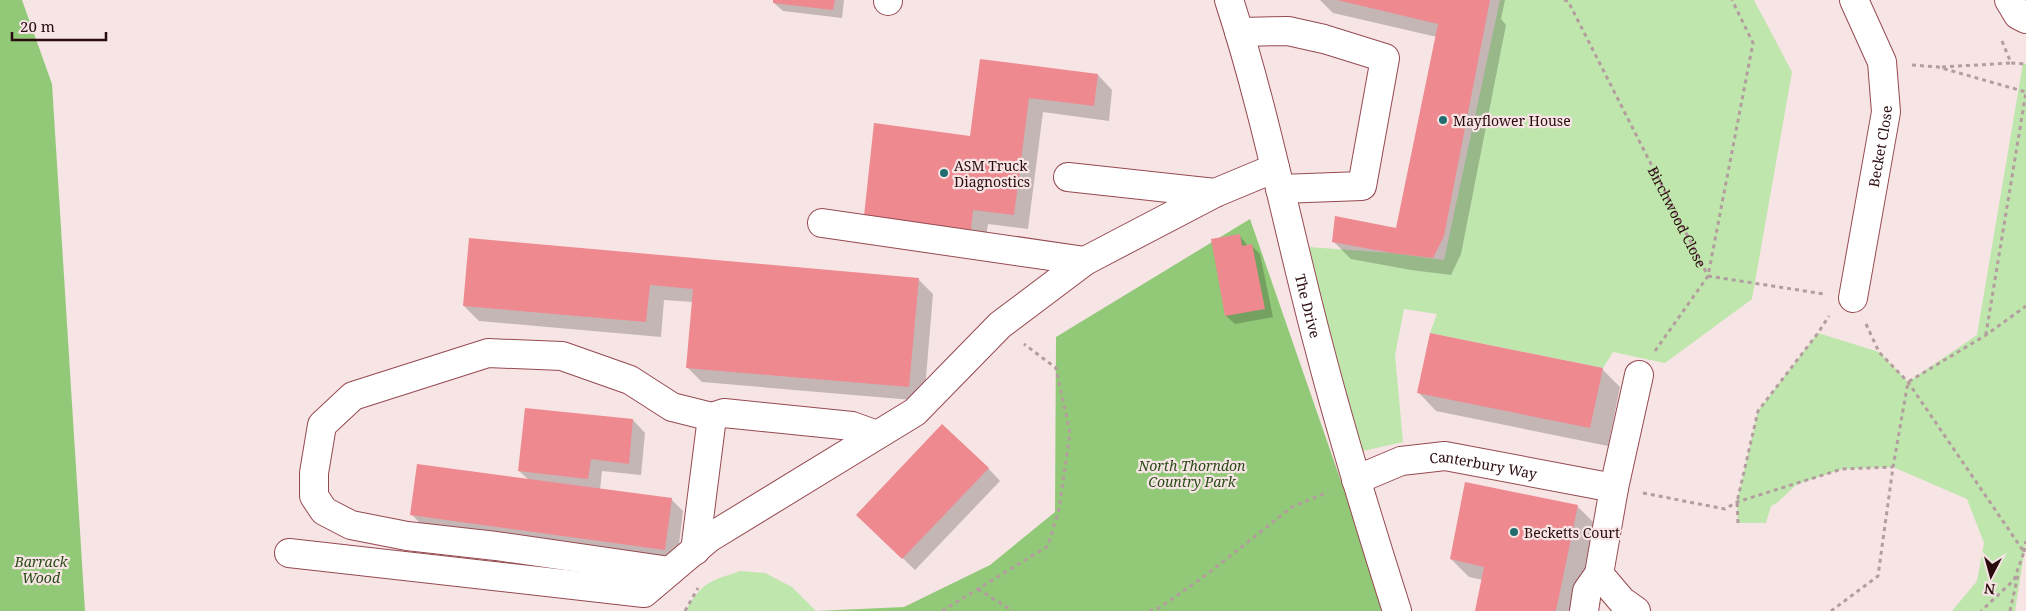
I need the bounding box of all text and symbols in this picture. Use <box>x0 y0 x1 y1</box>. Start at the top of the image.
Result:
scale bar <box>12 10 106 42</box>
text: 20 m <box>20 16 55 36</box>
street label: Becket Close <box>1863 105 1896 189</box>
place label: Mayflower House <box>1453 111 1571 130</box>
marker: Mayflower House <box>1437 114 1449 126</box>
place label: ASM Truck Diagnostics <box>954 156 1030 191</box>
street label: Birchwood Close <box>1644 163 1711 270</box>
marker: ASM Truck Diagnostics <box>938 167 950 179</box>
street label: The Drive <box>1291 272 1326 340</box>
street label: Canterbury Way <box>1428 446 1539 483</box>
park label: North Thorndon Country Park <box>1138 456 1246 491</box>
place label: Becketts Court <box>1524 523 1620 542</box>
marker: Becketts Court <box>1508 526 1520 538</box>
north arrow <box>1966 551 2016 601</box>
park label: Barrack Wood <box>14 552 69 587</box>
text: N <box>1983 579 1996 599</box>

